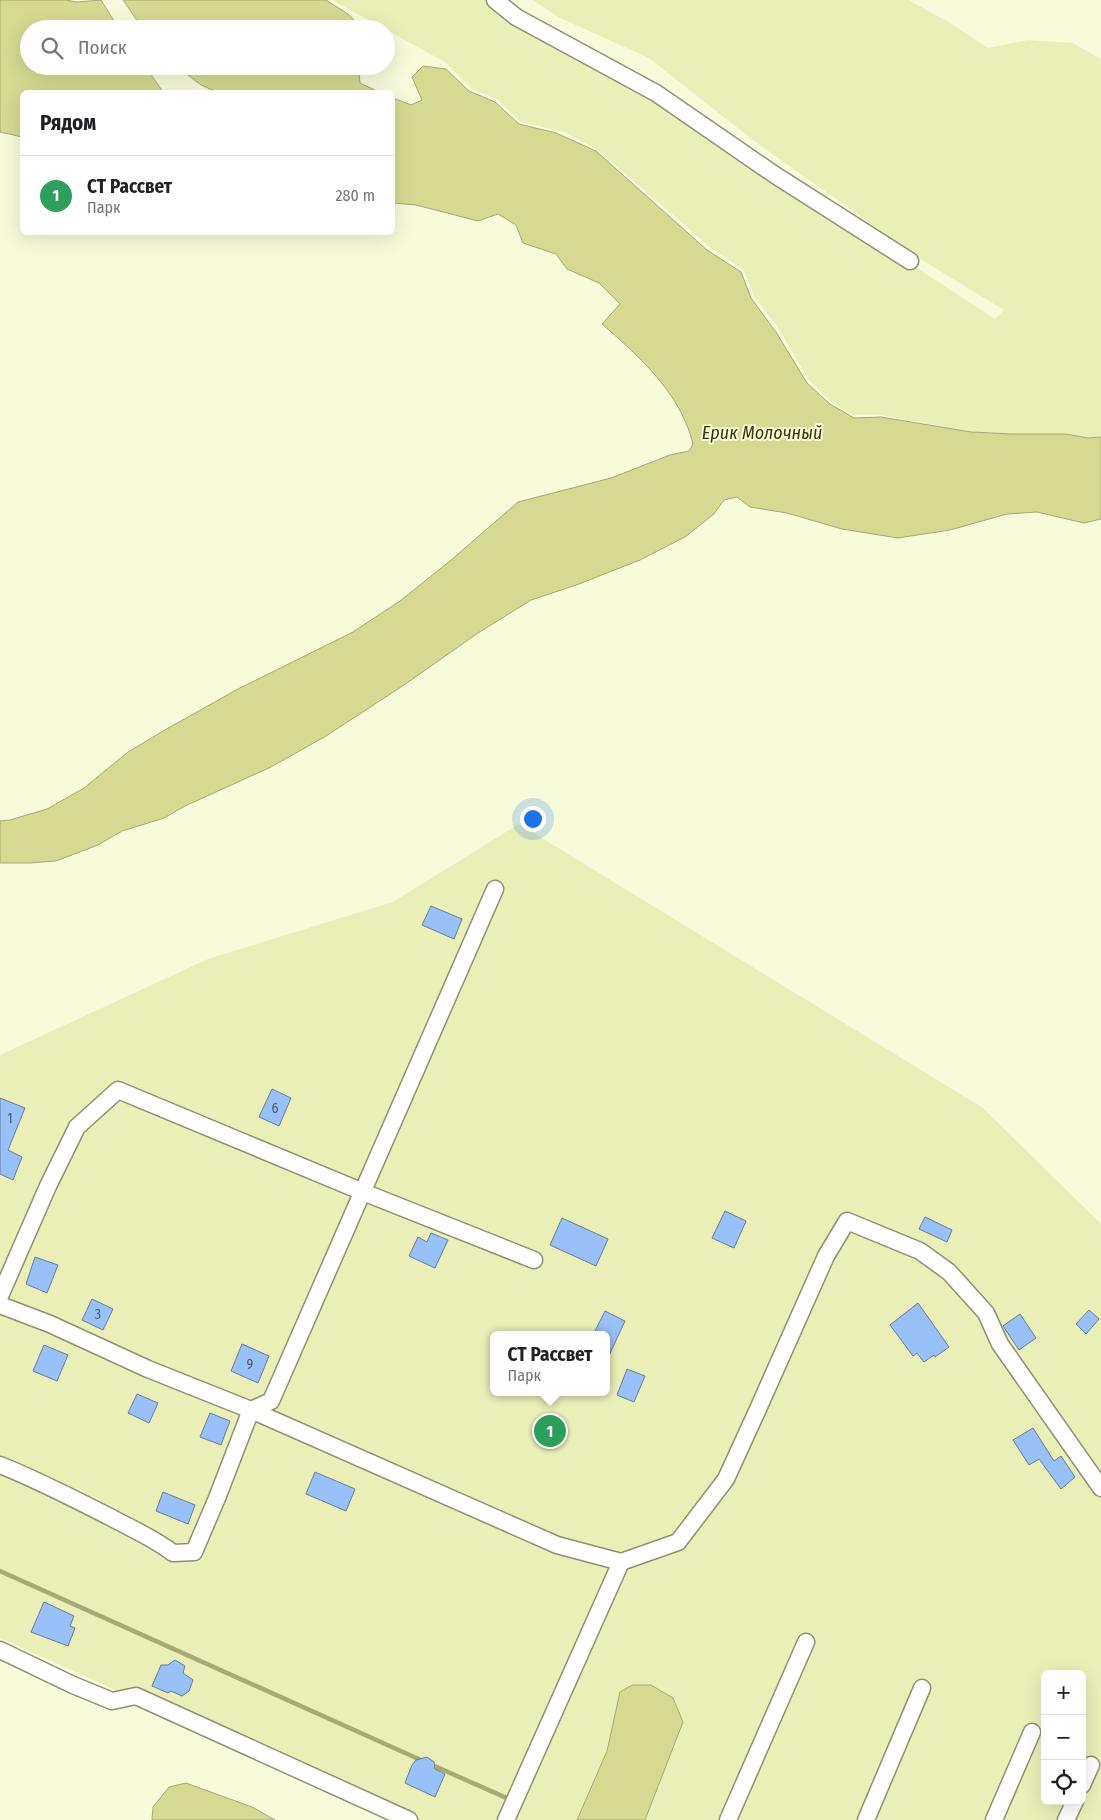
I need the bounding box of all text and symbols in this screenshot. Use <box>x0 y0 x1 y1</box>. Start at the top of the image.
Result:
search box <box>20 20 395 75</box>
icon: search <box>38 34 66 62</box>
text: Поиск <box>78 36 127 59</box>
text: Рядом <box>40 110 96 136</box>
text: СТ Рассвет <box>87 175 172 198</box>
text: 1 <box>53 186 59 205</box>
text: 280 m <box>336 186 375 205</box>
text: Парк <box>87 198 121 217</box>
water label: Ерик Молочный <box>702 422 822 444</box>
your location <box>520 806 546 832</box>
house number: 6 <box>272 1100 279 1117</box>
house number: 1 <box>7 1110 13 1127</box>
house number: 3 <box>95 1306 101 1323</box>
popup <box>490 1331 610 1396</box>
text: СТ Рассвет <box>508 1343 592 1366</box>
house number: 9 <box>247 1356 254 1373</box>
text: Парк <box>508 1366 541 1385</box>
pin: 1 <box>534 1412 566 1450</box>
map controls <box>1041 1670 1086 1805</box>
button: + <box>1041 1670 1086 1715</box>
button: − <box>1041 1715 1086 1760</box>
button: locate <box>1041 1760 1086 1805</box>

